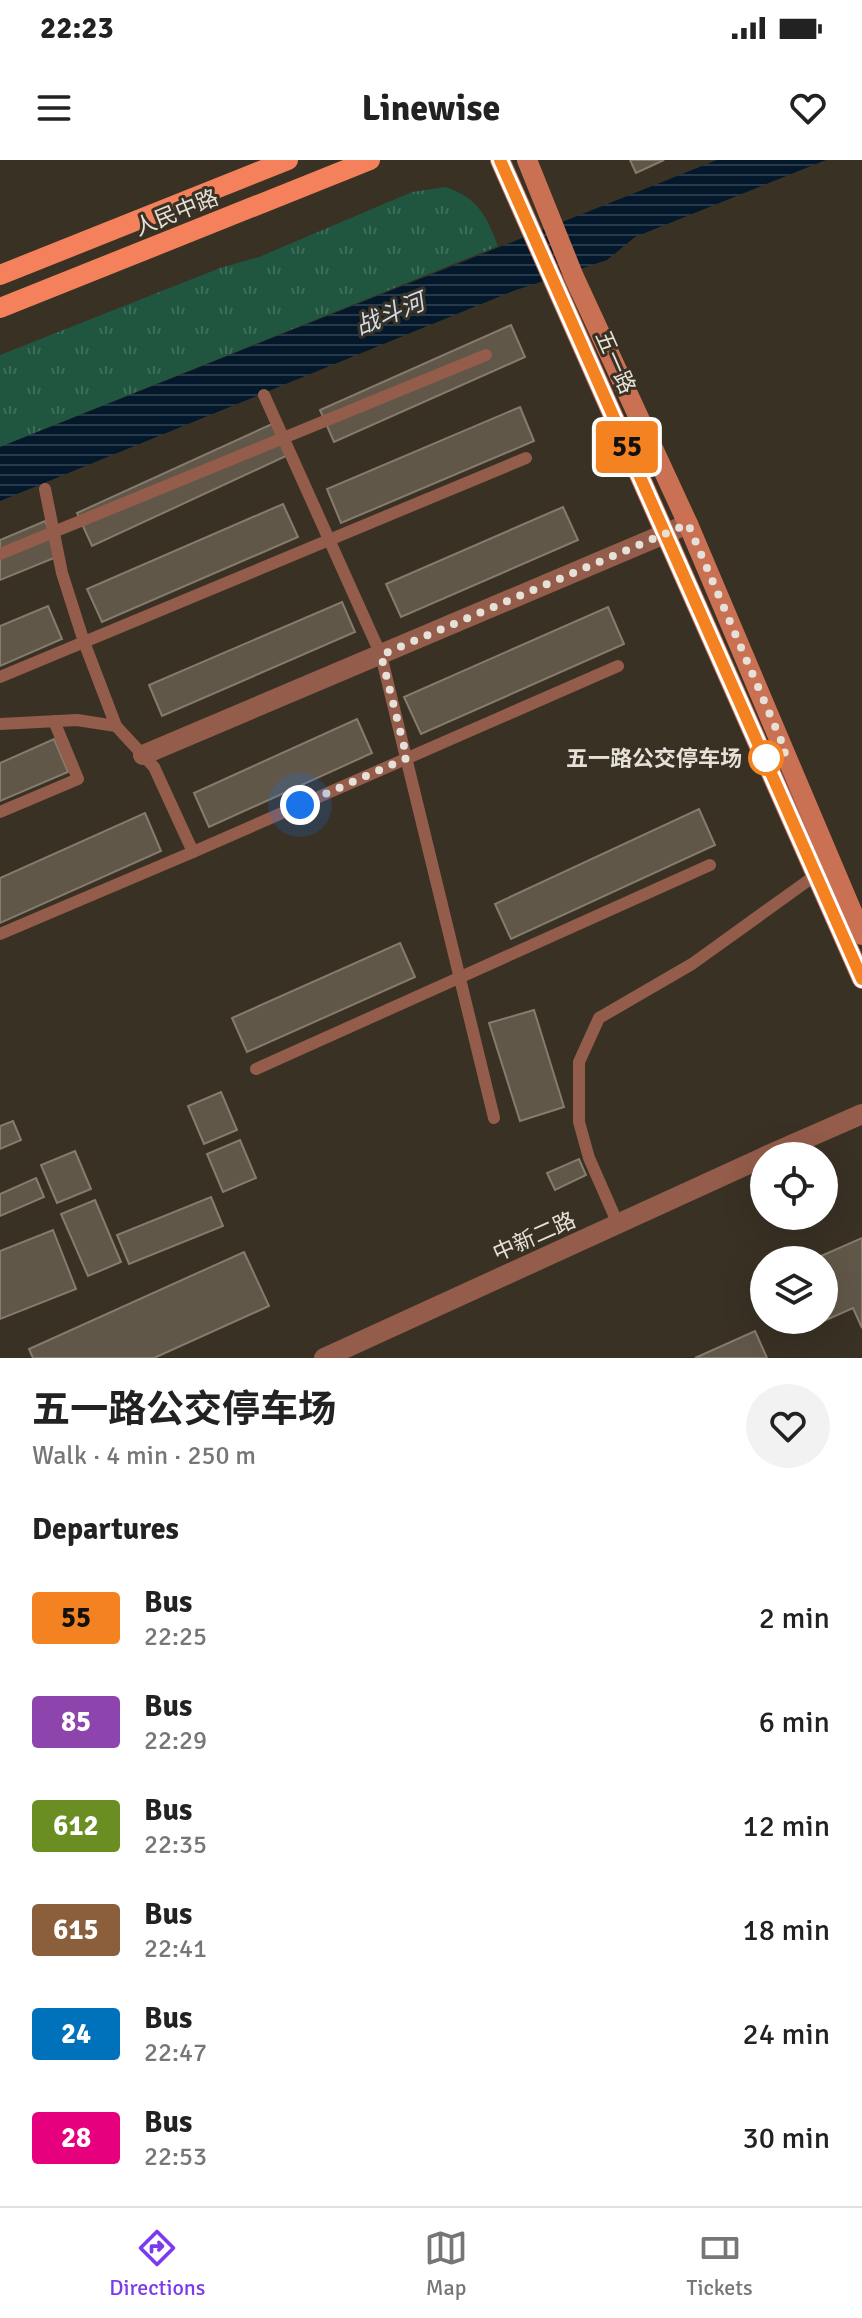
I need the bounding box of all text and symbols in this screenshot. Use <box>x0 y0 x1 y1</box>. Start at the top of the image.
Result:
text: 22:23 <box>40 10 114 47</box>
icon: menu <box>32 86 76 130</box>
text: Linewise <box>362 86 500 131</box>
icon: heart <box>786 86 830 130</box>
street label: 人民中路 <box>130 183 222 241</box>
water label: 战斗河 <box>351 285 433 341</box>
street label: 五一路 <box>590 327 641 398</box>
line badge: 55 <box>591 421 663 473</box>
text: 55 <box>612 430 642 464</box>
marker: 五一路公交停车场 <box>749 741 783 775</box>
place label: 五一路公交停车场 <box>566 745 742 772</box>
your location <box>280 785 320 825</box>
map controls <box>750 1142 838 1334</box>
button: locate <box>750 1142 838 1230</box>
street label: 中新二路 <box>489 1206 580 1267</box>
button: layers <box>750 1246 838 1334</box>
button: heart <box>746 1384 830 1468</box>
text: 五一路公交停车场 <box>32 1386 336 1433</box>
text: Walk · 4 min · 250 m <box>32 1440 256 1472</box>
text: Departures <box>32 1511 179 1548</box>
text: Bus <box>144 1584 192 1621</box>
text: 2 min <box>759 1600 830 1637</box>
text: 55 <box>61 1601 91 1635</box>
text: 22:25 <box>144 1621 207 1653</box>
text: Bus <box>144 1688 192 1725</box>
text: 6 min <box>759 1704 830 1741</box>
text: 85 <box>61 1705 91 1739</box>
text: 22:29 <box>144 1725 207 1757</box>
text: Bus <box>144 1792 192 1829</box>
text: 12 min <box>743 1808 830 1845</box>
text: 612 <box>53 1809 99 1843</box>
text: 22:35 <box>144 1829 207 1861</box>
text: Bus <box>144 1896 192 1933</box>
text: 18 min <box>743 1912 830 1949</box>
text: 615 <box>53 1913 99 1947</box>
text: 22:41 <box>144 1933 207 1965</box>
text: Bus <box>144 2000 192 2037</box>
text: 24 min <box>743 2016 830 2053</box>
text: 24 <box>61 2017 91 2051</box>
text: 22:47 <box>144 2037 207 2069</box>
text: Bus <box>144 2104 192 2141</box>
text: 30 min <box>743 2120 830 2157</box>
text: 28 <box>61 2121 91 2155</box>
text: 22:53 <box>144 2141 207 2173</box>
tab: Directions <box>109 2226 205 2301</box>
tab: Map <box>424 2226 468 2301</box>
tab: Tickets <box>687 2226 753 2301</box>

